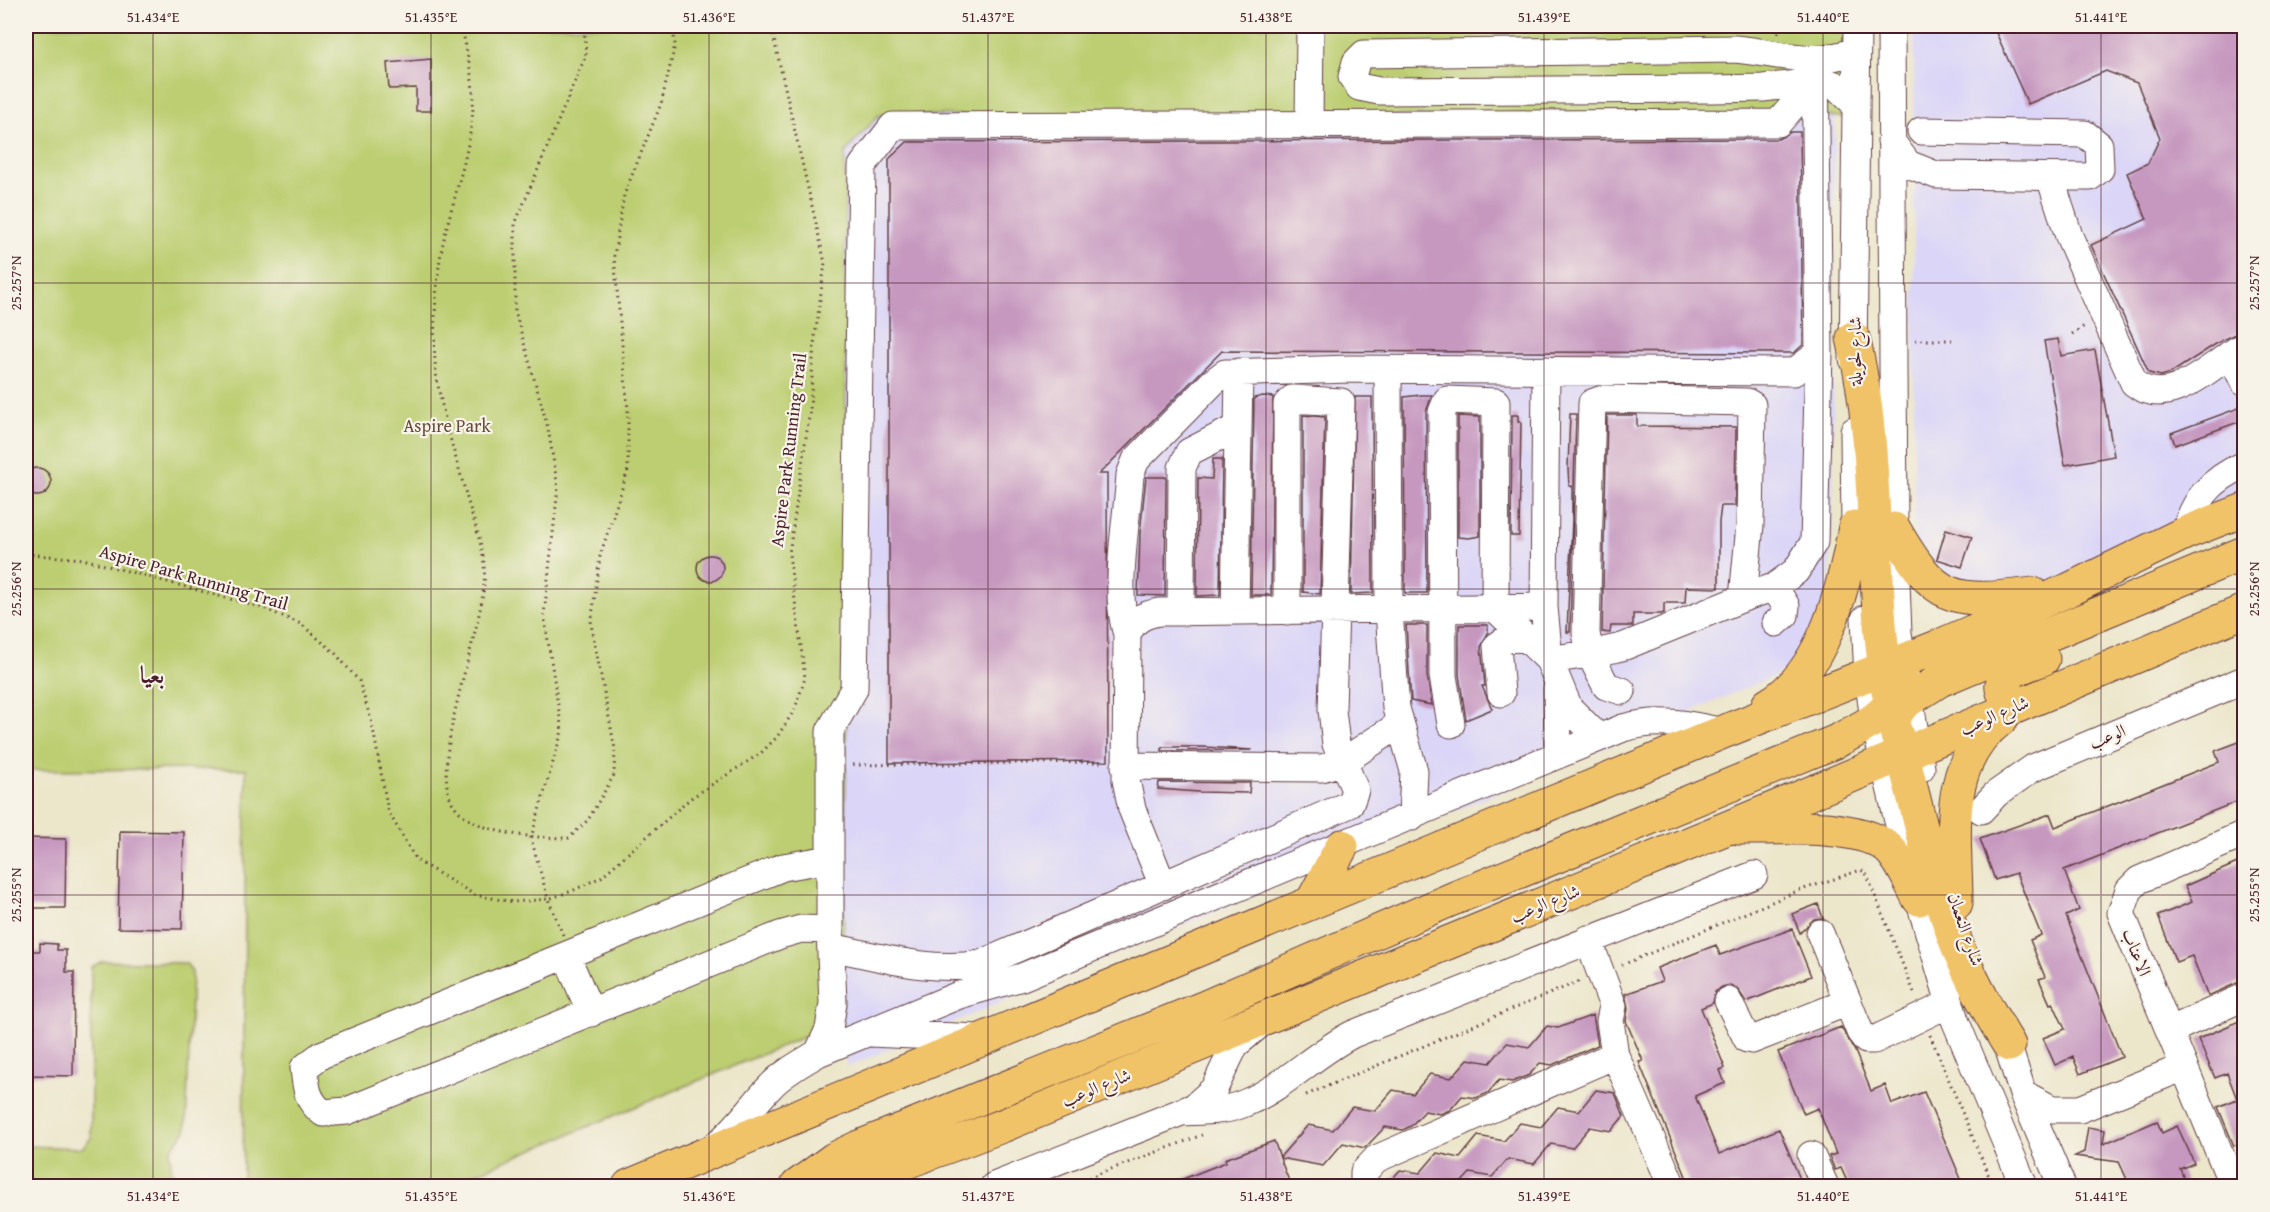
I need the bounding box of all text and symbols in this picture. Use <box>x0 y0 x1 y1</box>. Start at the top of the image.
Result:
text: 51.434°E <box>127 6 180 27</box>
text: 51.435°E <box>405 6 458 27</box>
text: 51.436°E <box>683 6 736 27</box>
text: 51.437°E <box>962 6 1015 27</box>
text: 51.438°E <box>1240 6 1293 27</box>
text: 51.439°E <box>1518 6 1571 27</box>
text: 51.440°E <box>1797 6 1850 27</box>
text: 51.441°E <box>2075 6 2128 27</box>
text: 25.257°N <box>5 255 26 310</box>
text: 25.257°N <box>2243 255 2264 310</box>
street label: شارع لحويلة <box>1841 316 1870 387</box>
street label: Aspire Park Running Trail <box>763 351 813 549</box>
park label: Aspire Park <box>403 412 491 439</box>
street label: Aspire Park Running Trail <box>96 537 292 617</box>
text: 25.256°N <box>5 561 26 616</box>
text: 25.256°N <box>2243 561 2264 616</box>
district label: بعيا <box>140 657 164 692</box>
street label: شارع الوعب <box>1955 688 2034 744</box>
street label: الوعب <box>2084 716 2130 756</box>
text: 25.255°N <box>5 867 26 922</box>
text: 25.255°N <box>2243 867 2264 922</box>
street label: شارع الوعب <box>1506 877 1585 931</box>
street label: شارع النعمان <box>1939 889 1991 970</box>
street label: الاعناب <box>2115 924 2159 980</box>
street label: شارع الوعب <box>1057 1061 1136 1115</box>
text: 51.434°E <box>127 1185 180 1206</box>
text: 51.435°E <box>405 1185 458 1206</box>
text: 51.436°E <box>683 1185 736 1206</box>
text: 51.437°E <box>962 1185 1015 1206</box>
text: 51.438°E <box>1240 1185 1293 1206</box>
text: 51.439°E <box>1518 1185 1571 1206</box>
text: 51.440°E <box>1797 1185 1850 1206</box>
text: 51.441°E <box>2075 1185 2128 1206</box>

